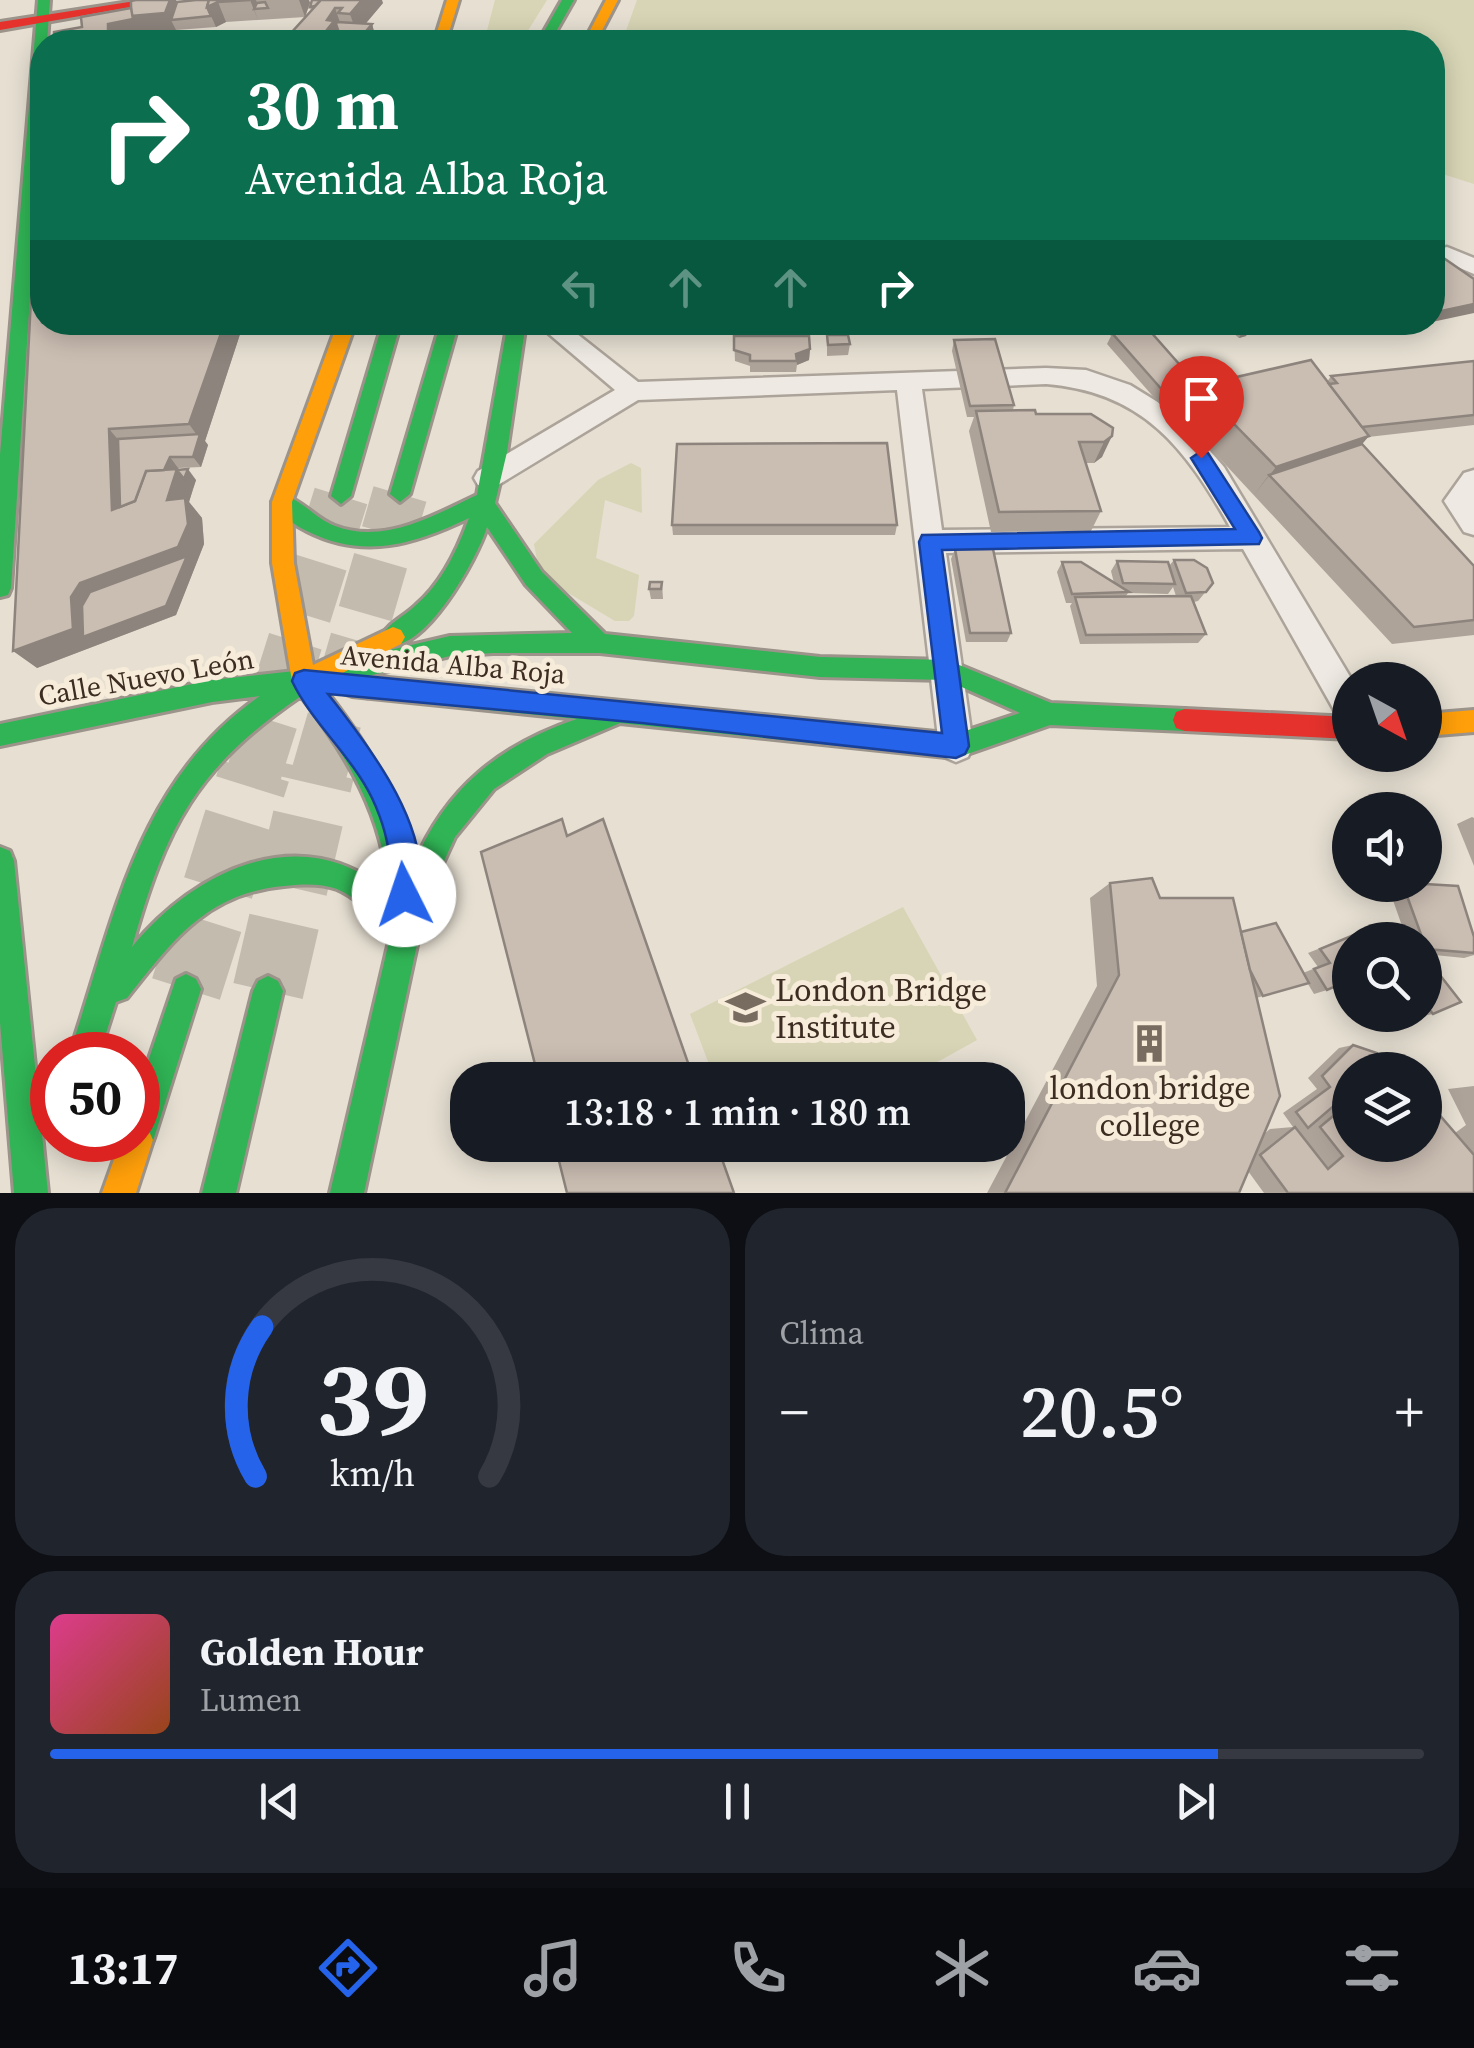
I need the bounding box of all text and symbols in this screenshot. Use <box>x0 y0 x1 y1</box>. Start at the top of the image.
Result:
text: 30 m <box>245 56 399 152</box>
icon: right <box>80 70 210 200</box>
text: Avenida Alba Roja <box>245 147 608 209</box>
icon: left <box>553 260 608 315</box>
icon: ahead <box>658 260 713 315</box>
icon: ahead <box>763 260 818 315</box>
icon: right <box>868 260 923 315</box>
pin <box>1159 356 1244 459</box>
icon: arrive <box>1174 371 1229 426</box>
street label: Avenida Alba Roja <box>339 635 568 693</box>
street label: Calle Nuevo León <box>35 639 257 715</box>
north arrow <box>1332 662 1442 772</box>
map controls <box>1332 662 1442 1162</box>
button: sound <box>1332 792 1442 902</box>
position arrow <box>352 843 456 947</box>
button: search <box>1332 922 1442 1032</box>
place label: London Bridge Institute <box>775 968 987 1049</box>
school or university icon: London Bridge Institute <box>724 987 766 1029</box>
building icon: london bridge college <box>1129 1022 1171 1064</box>
speed limit sign: 50 <box>30 1032 160 1162</box>
button: layers <box>1332 1052 1442 1162</box>
place label: london bridge college <box>1050 1066 1251 1147</box>
text: 13:18 · 1 min · 180 m <box>564 1086 911 1138</box>
text: Clima <box>780 1311 864 1355</box>
text: 39 <box>316 1326 429 1469</box>
text: 20.5° <box>1020 1359 1184 1462</box>
text: − <box>780 1374 809 1449</box>
text: + <box>1395 1374 1424 1449</box>
text: km/h <box>330 1449 415 1498</box>
text: Golden Hour <box>200 1626 423 1678</box>
text: Lumen <box>200 1678 302 1722</box>
icon: previous <box>252 1774 307 1829</box>
icon: pause <box>710 1774 765 1829</box>
icon: next <box>1168 1774 1223 1829</box>
icon: directions <box>313 1933 383 2003</box>
icon: music <box>518 1933 588 2003</box>
icon: phone <box>723 1933 793 2003</box>
icon: climate <box>927 1933 997 2003</box>
icon: car <box>1132 1933 1202 2003</box>
icon: filters <box>1337 1933 1407 2003</box>
text: 13:17 <box>67 1937 178 1999</box>

